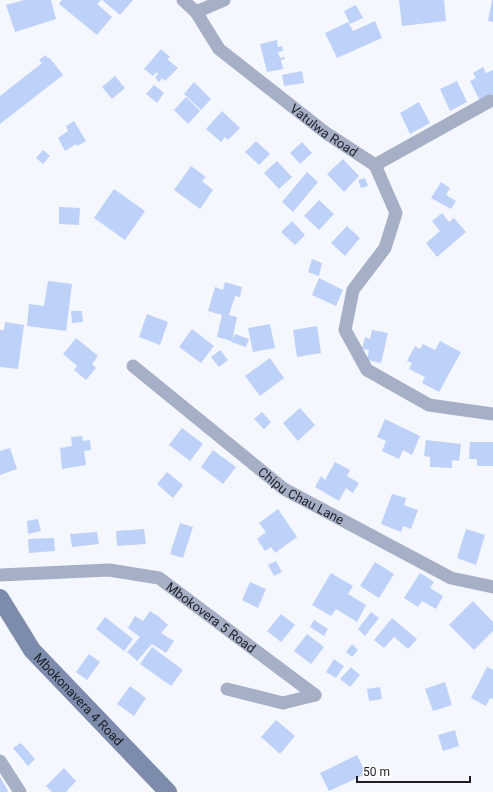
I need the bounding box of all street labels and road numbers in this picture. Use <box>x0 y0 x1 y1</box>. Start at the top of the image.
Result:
street label: Vatulwa Road <box>287 100 361 159</box>
street label: Chipu Chau Lane <box>255 464 347 527</box>
street label: Mbokovera 5 Road <box>163 579 259 656</box>
street label: Mbokonavera 4 Road <box>31 650 127 748</box>

